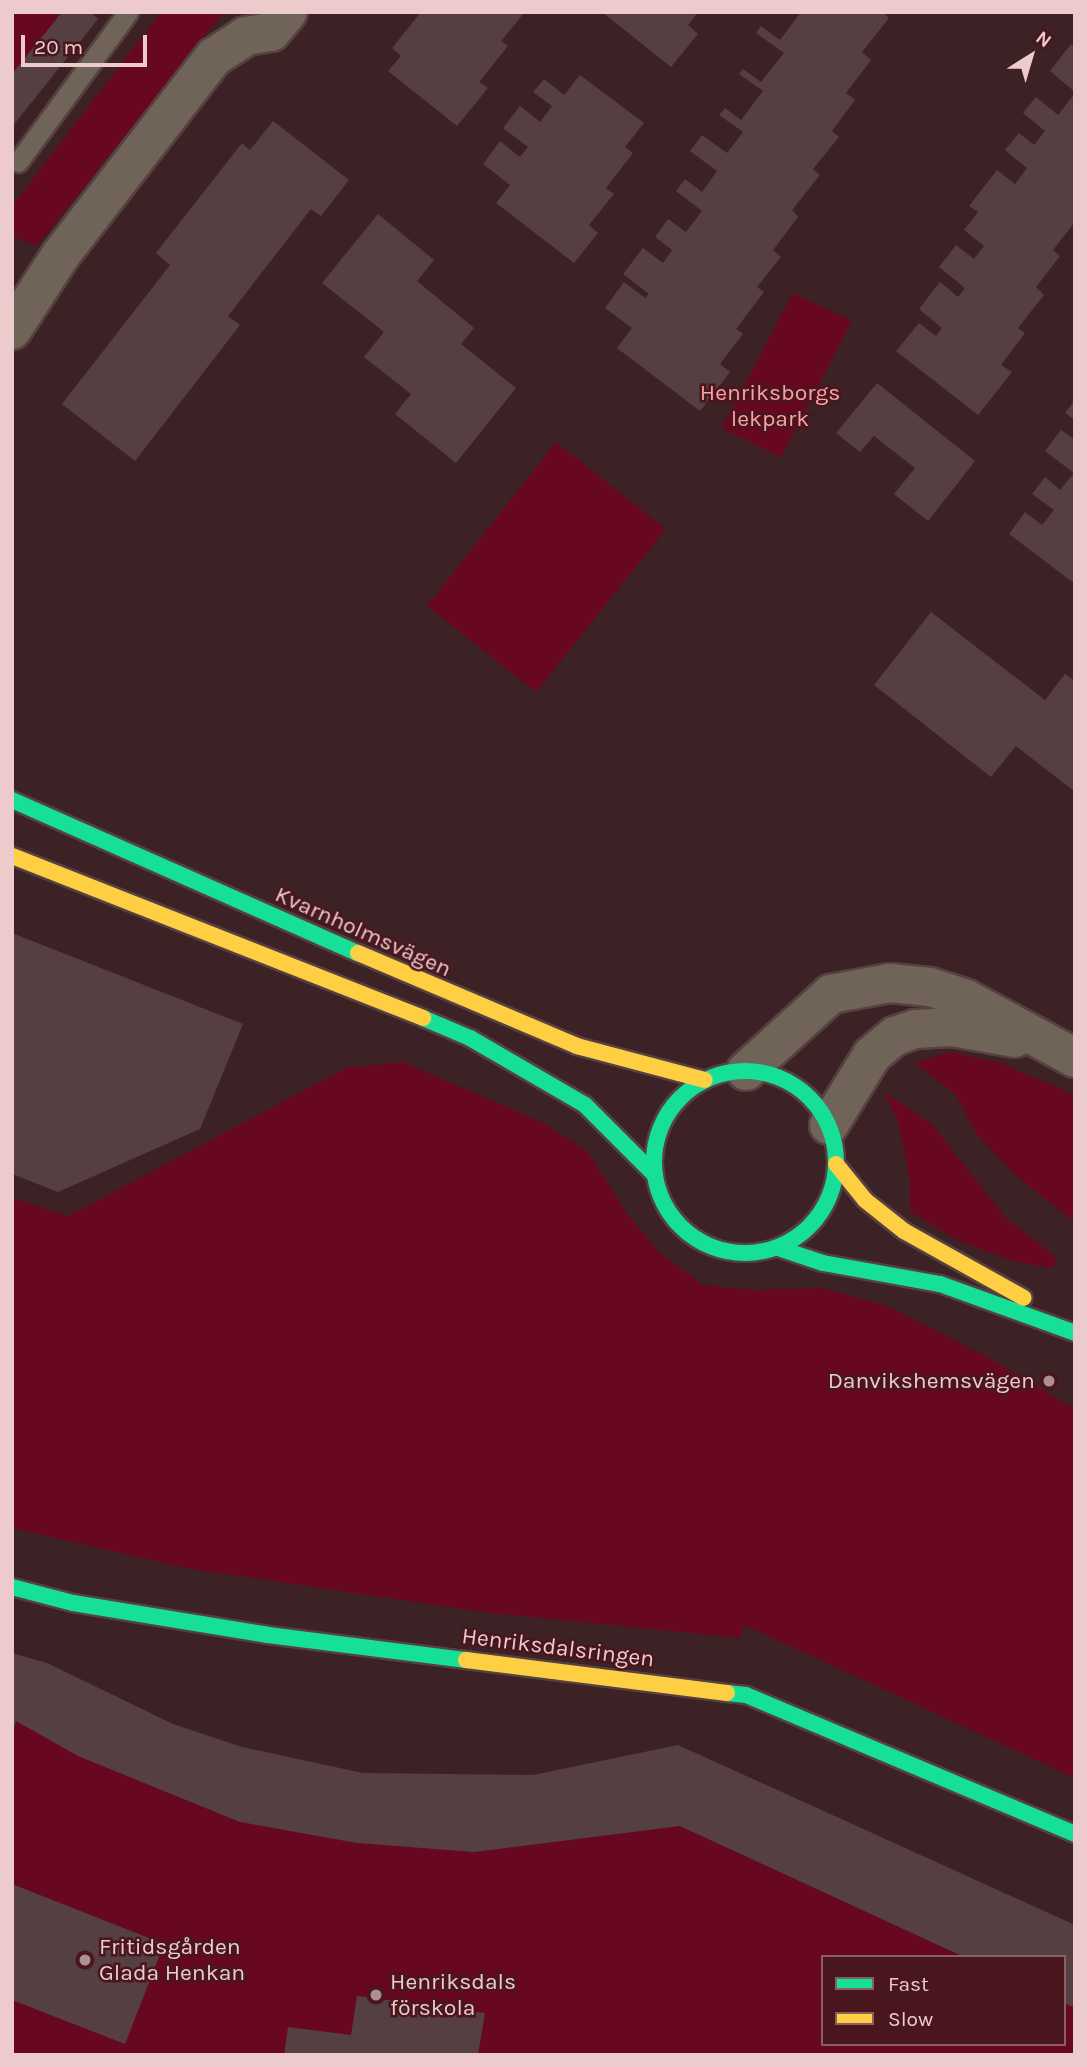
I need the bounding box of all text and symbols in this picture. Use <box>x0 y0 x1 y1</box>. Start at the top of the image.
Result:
scale bar <box>24 21 150 65</box>
north arrow <box>996 21 1066 91</box>
text: N <box>1032 26 1056 52</box>
text: 20 m <box>34 35 83 59</box>
park label: Henriksborgs lekpark <box>700 379 840 433</box>
street label: Kvarnholmsvägen <box>271 881 455 983</box>
place label: Danvikshemsvägen <box>828 1367 1035 1395</box>
marker: Danvikshemsvägen <box>1041 1373 1057 1389</box>
street label: Henriksdalsringen <box>460 1622 656 1674</box>
place label: Fritidsgården Glada Henkan <box>99 1933 245 1987</box>
marker: Fritidsgården Glada Henkan <box>77 1952 93 1968</box>
legend <box>821 1955 1066 2046</box>
place label: Henriksdals förskola <box>390 1968 516 2022</box>
text: Fast <box>888 1972 929 1996</box>
marker: Henriksdals förskola <box>368 1987 384 2003</box>
text: Slow <box>888 2007 933 2031</box>

